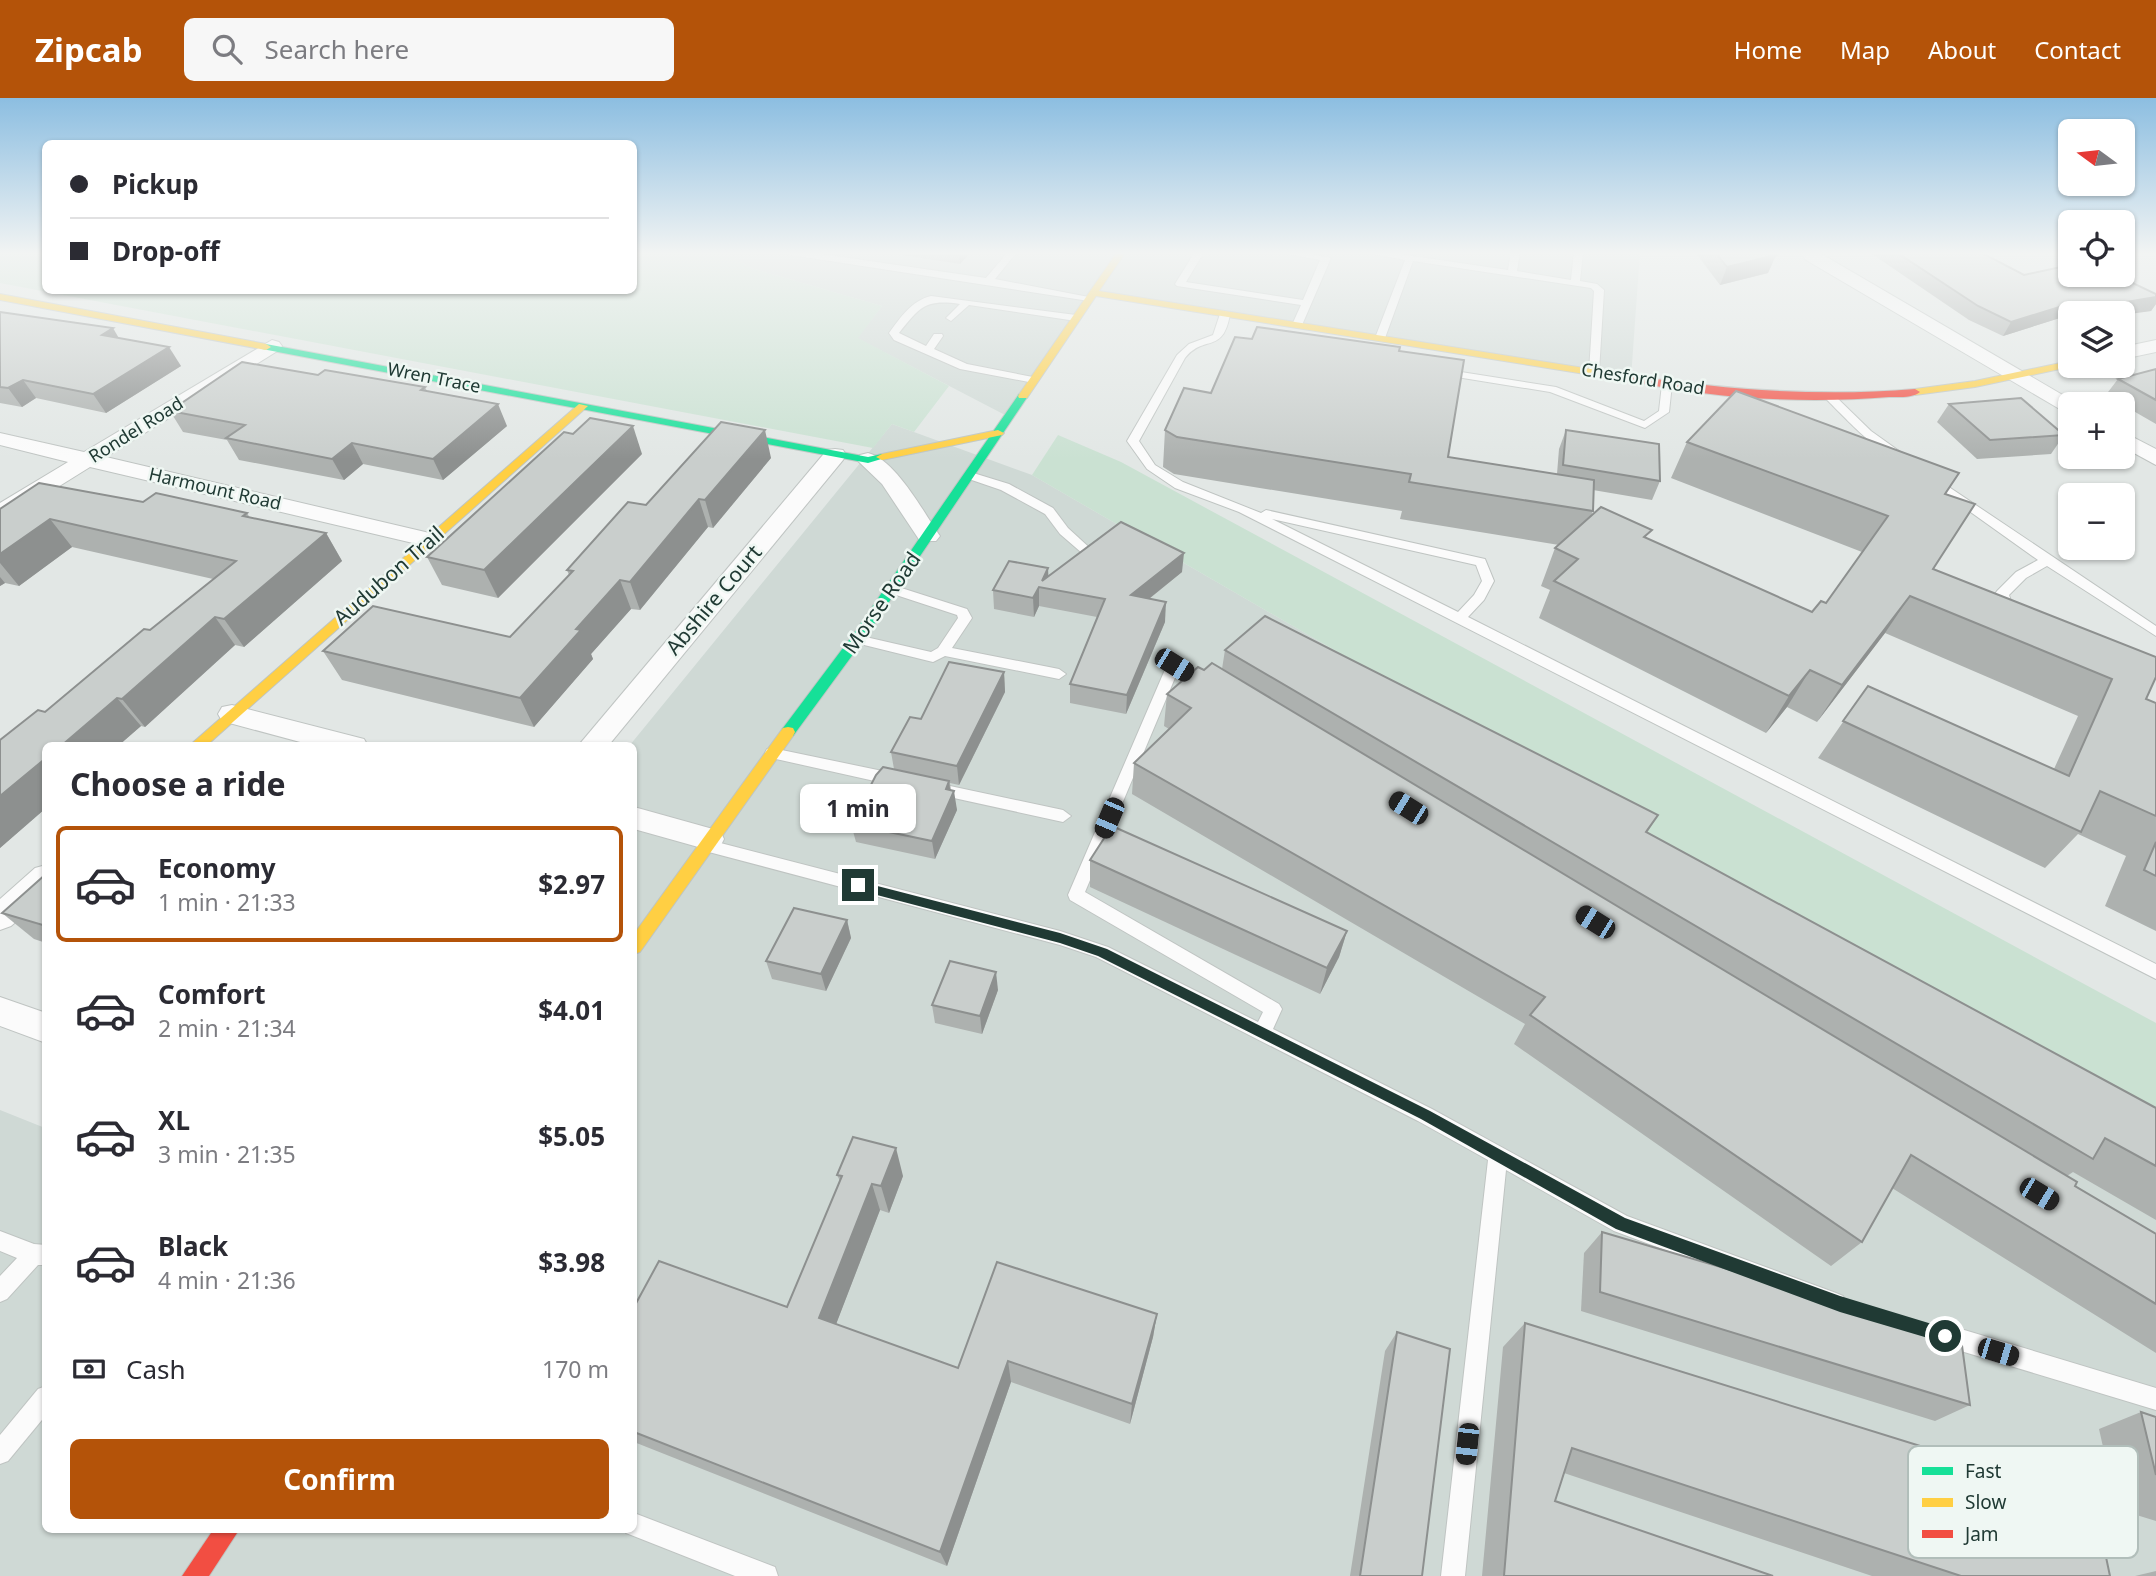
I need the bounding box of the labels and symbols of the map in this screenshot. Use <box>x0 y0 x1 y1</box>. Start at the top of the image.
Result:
north arrow <box>2058 119 2135 196</box>
street label: Wren Trace <box>385 356 483 398</box>
street label: Chesford Road <box>1580 356 1706 400</box>
street label: Rondel Road <box>84 391 187 468</box>
street label: Harmount Road <box>147 461 284 515</box>
street label: Audubon Trail <box>327 519 450 631</box>
street label: Abshire Court <box>659 538 768 660</box>
street label: Morse Road <box>836 546 927 659</box>
car <box>1151 645 1198 685</box>
callout: 1 min <box>800 784 916 832</box>
car <box>1385 788 1432 828</box>
car <box>1092 795 1127 841</box>
route end <box>842 869 874 901</box>
car <box>1572 902 1619 942</box>
car <box>2016 1174 2063 1214</box>
route start <box>1929 1320 1961 1352</box>
car <box>1975 1336 2022 1368</box>
car <box>1455 1422 1480 1466</box>
legend <box>1908 1446 2138 1558</box>
text: Fast <box>1965 1458 2002 1484</box>
text: Slow <box>1965 1489 2006 1515</box>
text: Jam <box>1963 1521 1999 1547</box>

